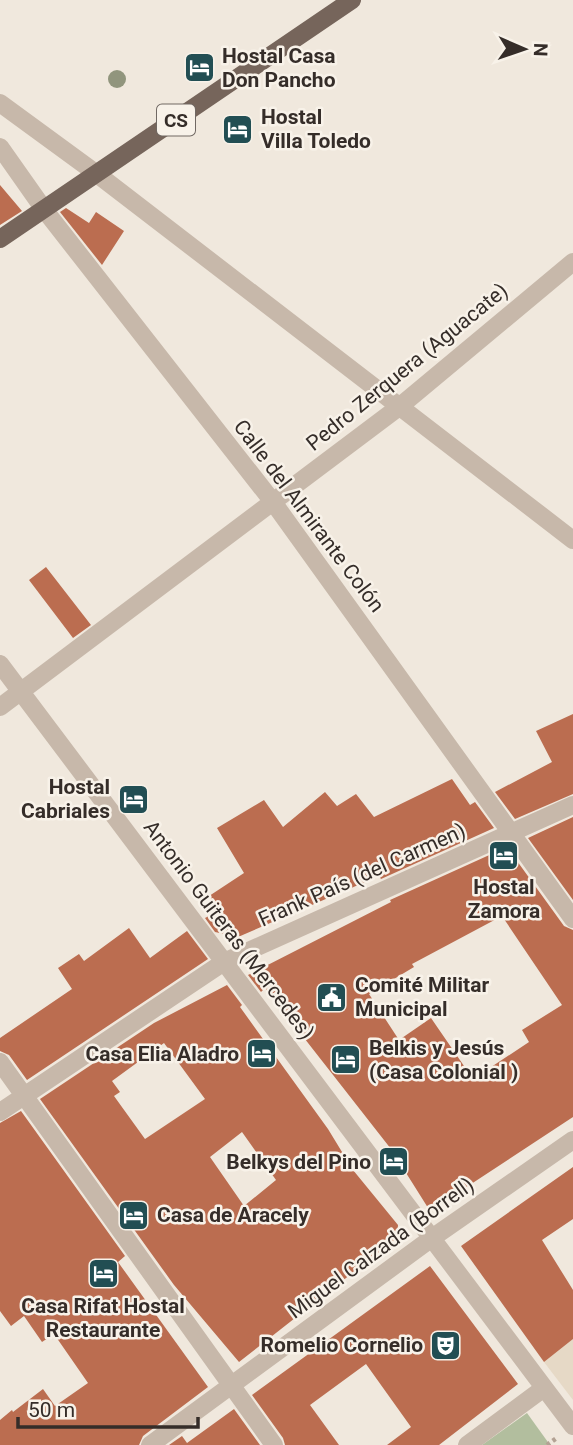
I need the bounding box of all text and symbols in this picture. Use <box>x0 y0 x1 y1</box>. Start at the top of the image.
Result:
north arrow <box>489 14 559 84</box>
text: N <box>529 42 552 57</box>
place label: Hostal Casa Don Pancho <box>222 44 336 92</box>
hotel icon: Hostal Casa Don Pancho <box>182 51 216 85</box>
road number: CS <box>157 104 195 136</box>
place label: Hostal Villa Toledo <box>261 105 371 153</box>
hotel icon: Hostal Villa Toledo <box>221 112 255 146</box>
street label: Pedro Zerquera (Aguacate) <box>302 278 512 456</box>
street label: Calle del Almirante Colón <box>229 415 389 617</box>
place label: Hostal Cabriales <box>21 775 110 823</box>
hotel icon: Hostal Cabriales <box>116 782 150 816</box>
street label: Antonio Guiteras (Mercedes) <box>139 816 319 1044</box>
street label: Frank País (del Carmen) <box>255 819 469 931</box>
hotel icon: Hostal Zamora <box>487 838 521 872</box>
place label: Hostal Zamora <box>468 875 540 923</box>
place label: Comité Militar Municipal <box>355 973 489 1021</box>
public building icon: Comité Militar Municipal <box>315 980 349 1014</box>
place label: Belkis y Jesús (Casa Colonial ) <box>369 1036 518 1084</box>
hotel icon: Casa Elia Aladro <box>245 1037 279 1071</box>
place label: Casa Elia Aladro <box>85 1042 239 1066</box>
hotel icon: Belkis y Jesús (Casa Colonial ) <box>329 1043 363 1077</box>
hotel icon: Belkys del Pino <box>377 1145 411 1179</box>
place label: Belkys del Pino <box>226 1150 371 1174</box>
street label: Miguel Calzada (Borrell) <box>283 1173 479 1323</box>
hotel icon: Casa de Aracely <box>117 1198 151 1232</box>
place label: Casa de Aracely <box>157 1203 309 1227</box>
hotel icon: Casa Rifat Hostal Restaurante <box>86 1257 120 1291</box>
place label: Casa Rifat Hostal Restaurante <box>21 1294 185 1342</box>
theatre icon: Romelio Cornelio <box>429 1328 463 1362</box>
place label: Romelio Cornelio <box>261 1333 423 1357</box>
scale bar <box>18 1386 198 1430</box>
text: 50 m <box>28 1398 75 1422</box>

